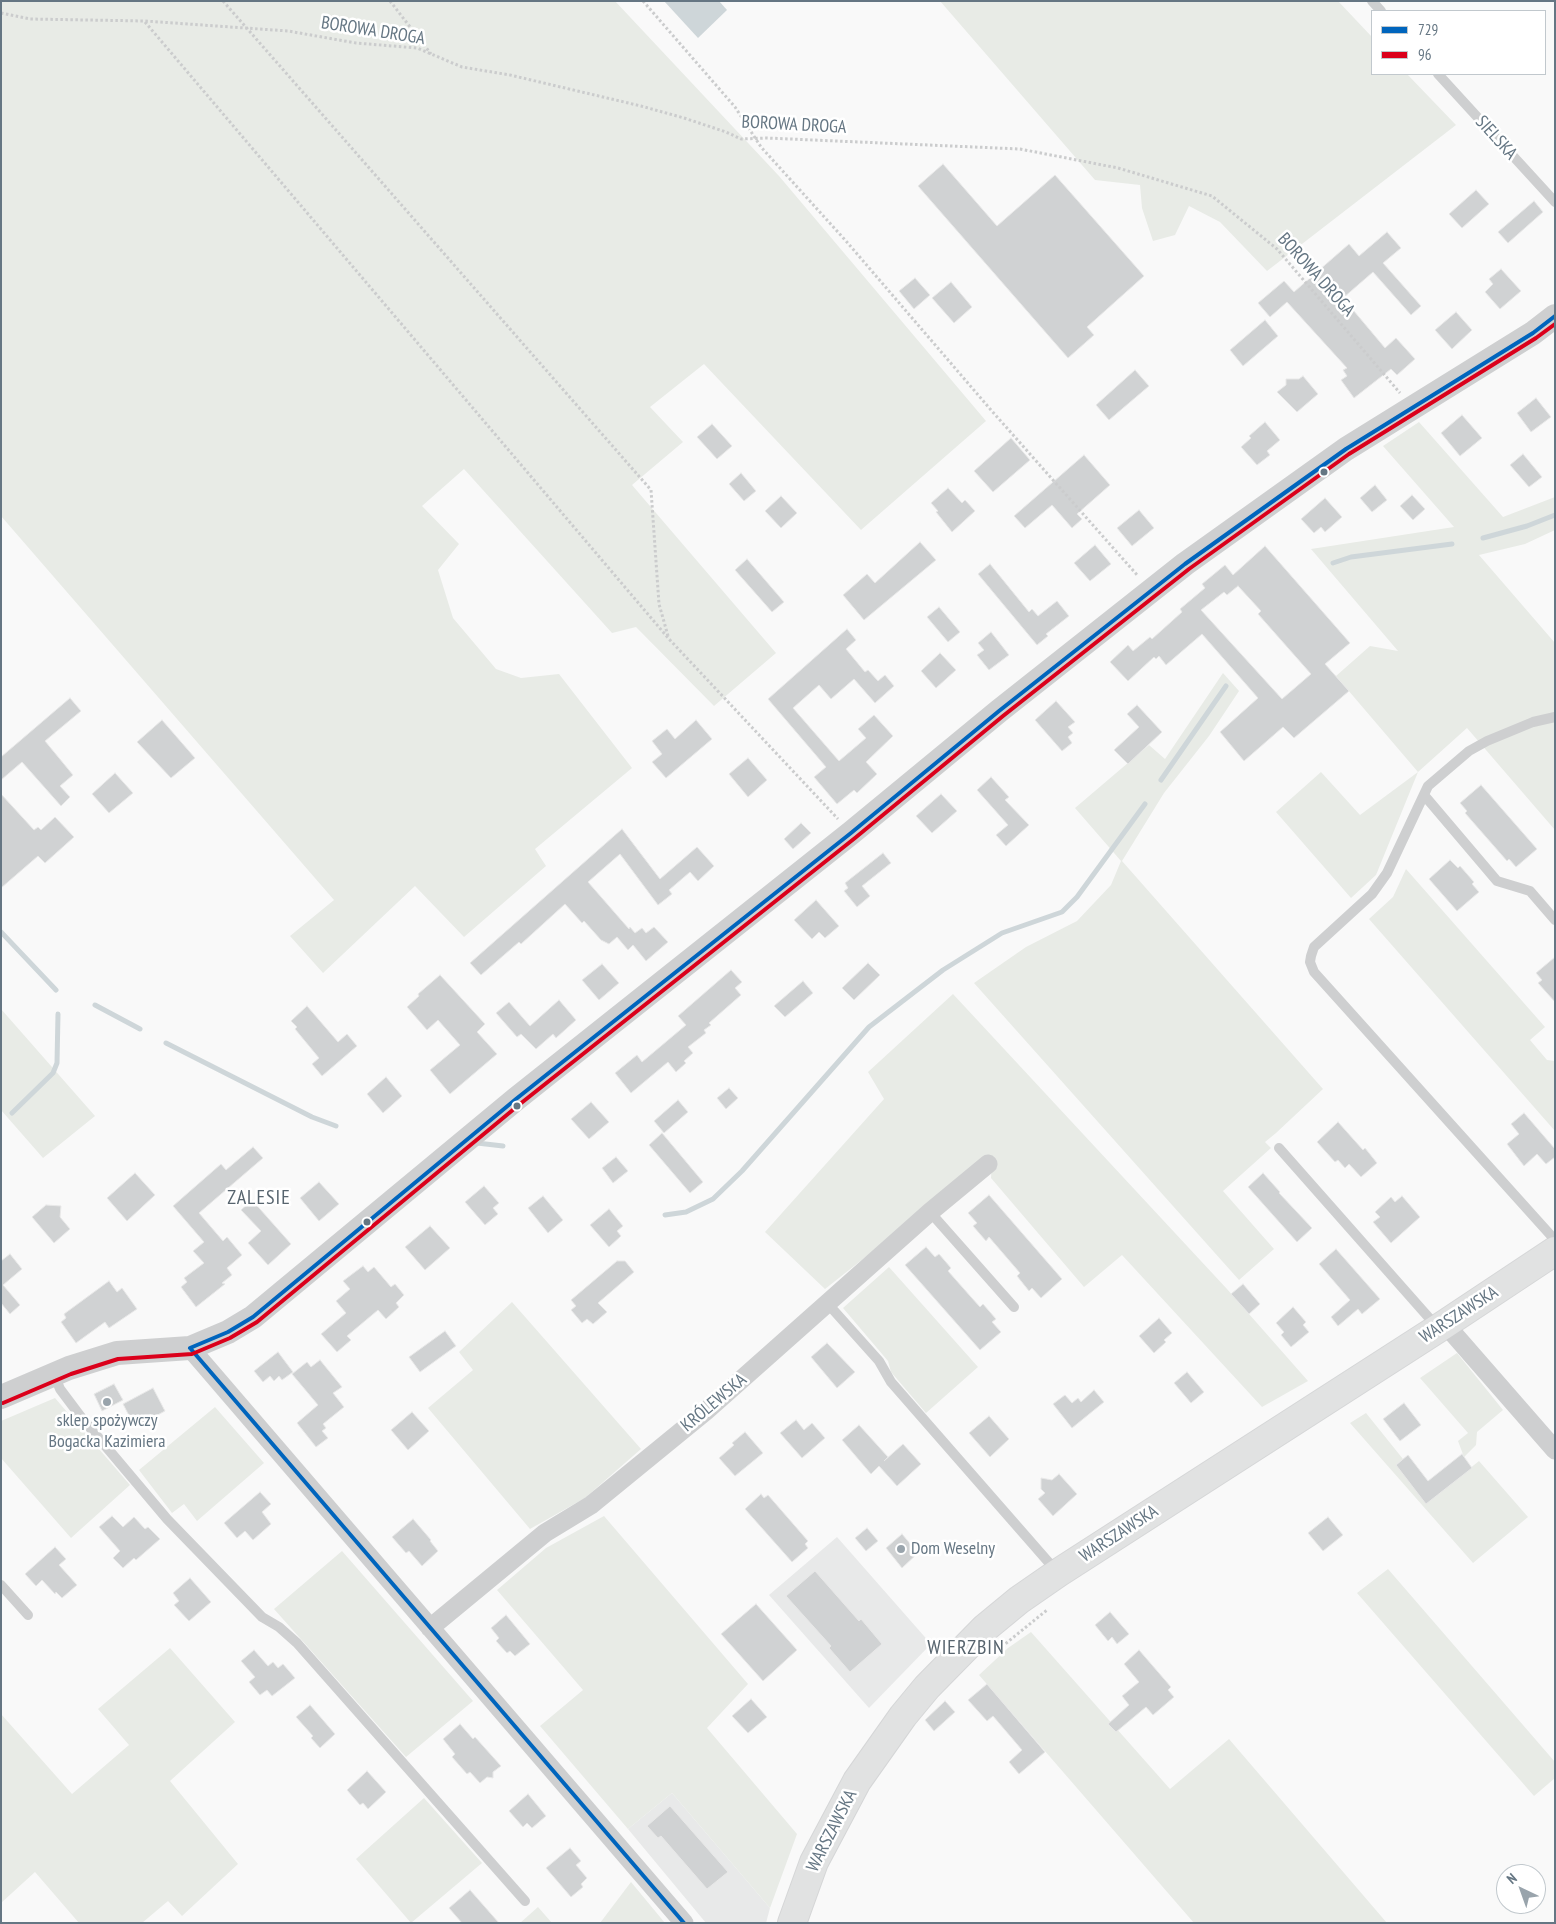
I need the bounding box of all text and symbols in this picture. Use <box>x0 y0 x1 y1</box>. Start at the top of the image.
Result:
legend <box>1371 10 1546 75</box>
street label: BOROWA DROGA <box>320 12 426 50</box>
text: 729 <box>1418 20 1438 39</box>
text: 96 <box>1418 45 1432 64</box>
street label: BOROWA DROGA <box>741 111 847 139</box>
street label: SIELSKA <box>1471 112 1521 164</box>
street label: BOROWA DROGA <box>1273 229 1359 321</box>
unlabelled marker <box>1319 467 1329 477</box>
unlabelled marker <box>512 1101 522 1111</box>
district label: ZALESIE <box>226 1186 292 1210</box>
unlabelled marker <box>362 1217 372 1227</box>
street label: WARSZAWSKA <box>1416 1282 1502 1348</box>
street label: KRÓLEWSKA <box>677 1369 751 1437</box>
marker: sklep spożywczy Bogacka Kazimiera <box>101 1396 113 1408</box>
place label: sklep spożywczy Bogacka Kazimiera <box>49 1410 165 1452</box>
street label: WARSZAWSKA <box>1076 1501 1162 1567</box>
place label: Dom Weselny <box>911 1538 995 1560</box>
marker: Dom Weselny <box>895 1543 907 1555</box>
district label: WIERZBIN <box>926 1636 1006 1660</box>
street label: WARSZAWSKA <box>802 1786 862 1876</box>
north arrow <box>1496 1864 1546 1914</box>
text: N <box>1503 1869 1520 1888</box>

